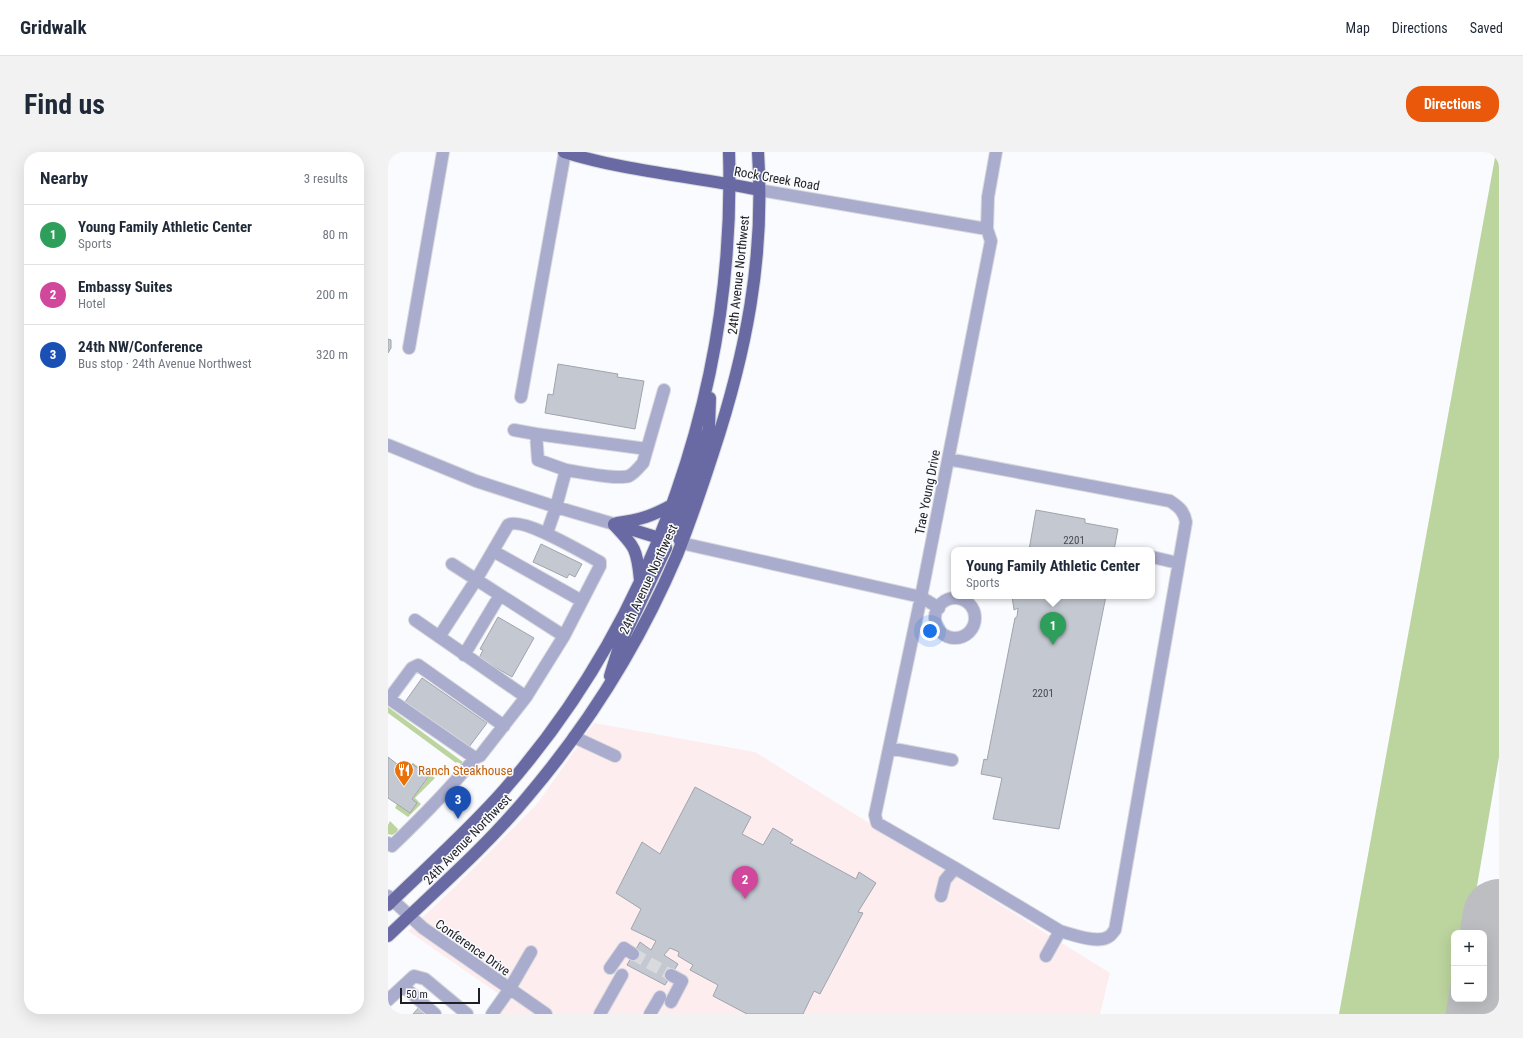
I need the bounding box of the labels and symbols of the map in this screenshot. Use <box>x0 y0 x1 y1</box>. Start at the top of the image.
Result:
street label: Rock Creek Road <box>733 164 821 193</box>
street label: 24th Avenue Northwest <box>725 215 752 335</box>
street label: Trae Young Drive <box>912 448 943 536</box>
street label: 24th Avenue Northwest <box>616 522 681 637</box>
house number: 2201 <box>1063 534 1085 547</box>
pin: 1 <box>1040 612 1066 645</box>
your location <box>920 621 940 641</box>
house number: 2201 <box>1032 687 1054 700</box>
restaurant icon: Ranch Steakhouse <box>393 759 415 787</box>
place label: Ranch Steakhouse <box>418 763 513 778</box>
pin: 3 <box>445 786 471 819</box>
street label: 24th Avenue Northwest <box>420 791 514 888</box>
pin: 2 <box>732 866 758 899</box>
street label: Conference Drive <box>433 916 513 979</box>
scale bar <box>400 986 480 1005</box>

